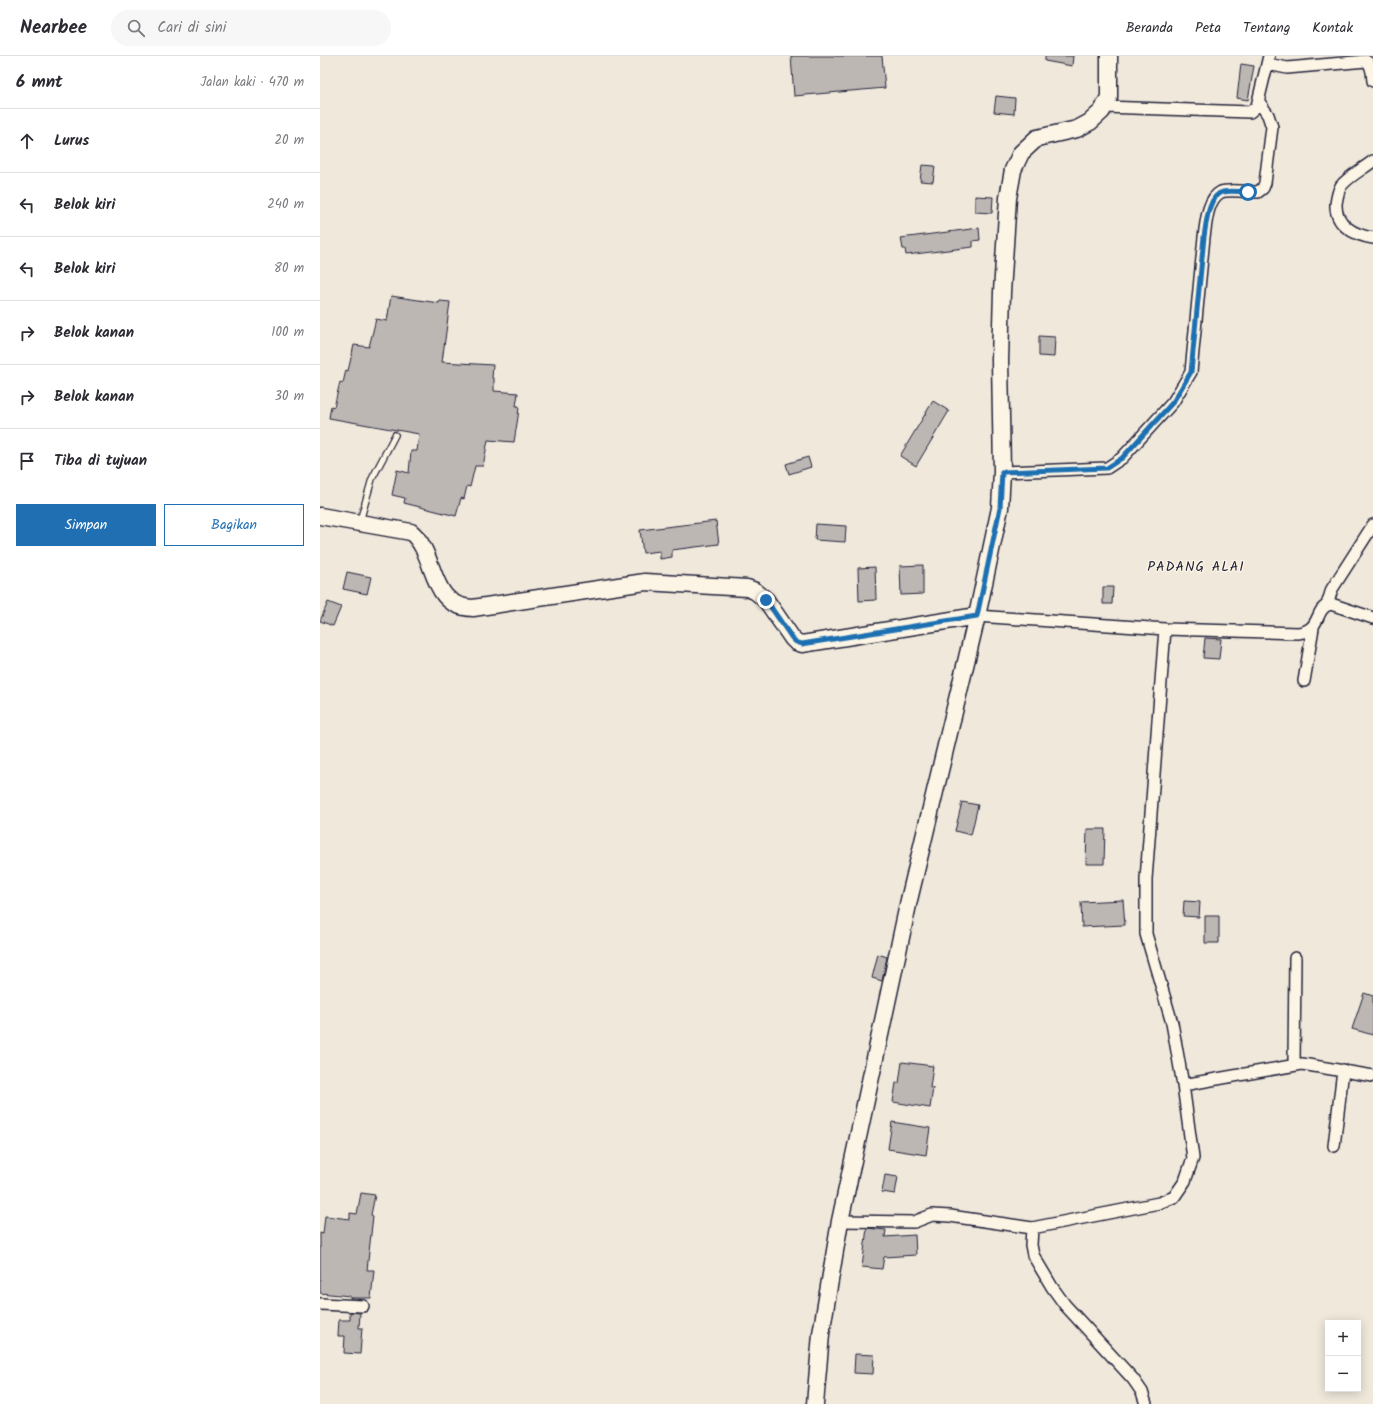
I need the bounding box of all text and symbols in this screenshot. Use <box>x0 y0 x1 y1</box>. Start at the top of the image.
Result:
search box <box>111 10 391 46</box>
text: Nearbee <box>20 13 87 43</box>
text: Cari di sini <box>157 16 226 40</box>
icon: search <box>125 17 147 39</box>
text: Beranda <box>1126 17 1173 39</box>
text: Peta <box>1195 17 1221 39</box>
text: Tentang <box>1243 17 1290 39</box>
text: Kontak <box>1312 17 1353 39</box>
text: 6 mnt <box>16 69 63 96</box>
text: Jalan kaki · 470 m <box>200 72 304 93</box>
text: Lurus <box>54 129 89 153</box>
icon: ahead <box>16 130 38 152</box>
text: 20 m <box>274 130 304 151</box>
route start <box>1239 183 1257 201</box>
text: Belok kiri <box>54 193 115 217</box>
icon: left <box>16 194 38 216</box>
text: 240 m <box>267 194 304 215</box>
text: Belok kiri <box>54 257 115 281</box>
icon: left <box>16 258 38 280</box>
text: 80 m <box>274 258 304 279</box>
text: Belok kanan <box>54 321 134 345</box>
icon: right <box>16 322 38 344</box>
text: 100 m <box>271 322 304 343</box>
text: Belok kanan <box>54 385 134 409</box>
icon: right <box>16 386 38 408</box>
text: 30 m <box>275 386 304 407</box>
text: Tiba di tujuan <box>54 449 147 473</box>
icon: arrive <box>16 450 38 472</box>
button: Simpan <box>16 504 156 546</box>
button: Bagikan <box>164 504 304 546</box>
district label: PADANG ALAI <box>1147 556 1245 578</box>
route end <box>757 591 775 609</box>
map controls <box>1325 1320 1361 1392</box>
button: + <box>1325 1320 1361 1356</box>
button: − <box>1325 1356 1361 1392</box>

